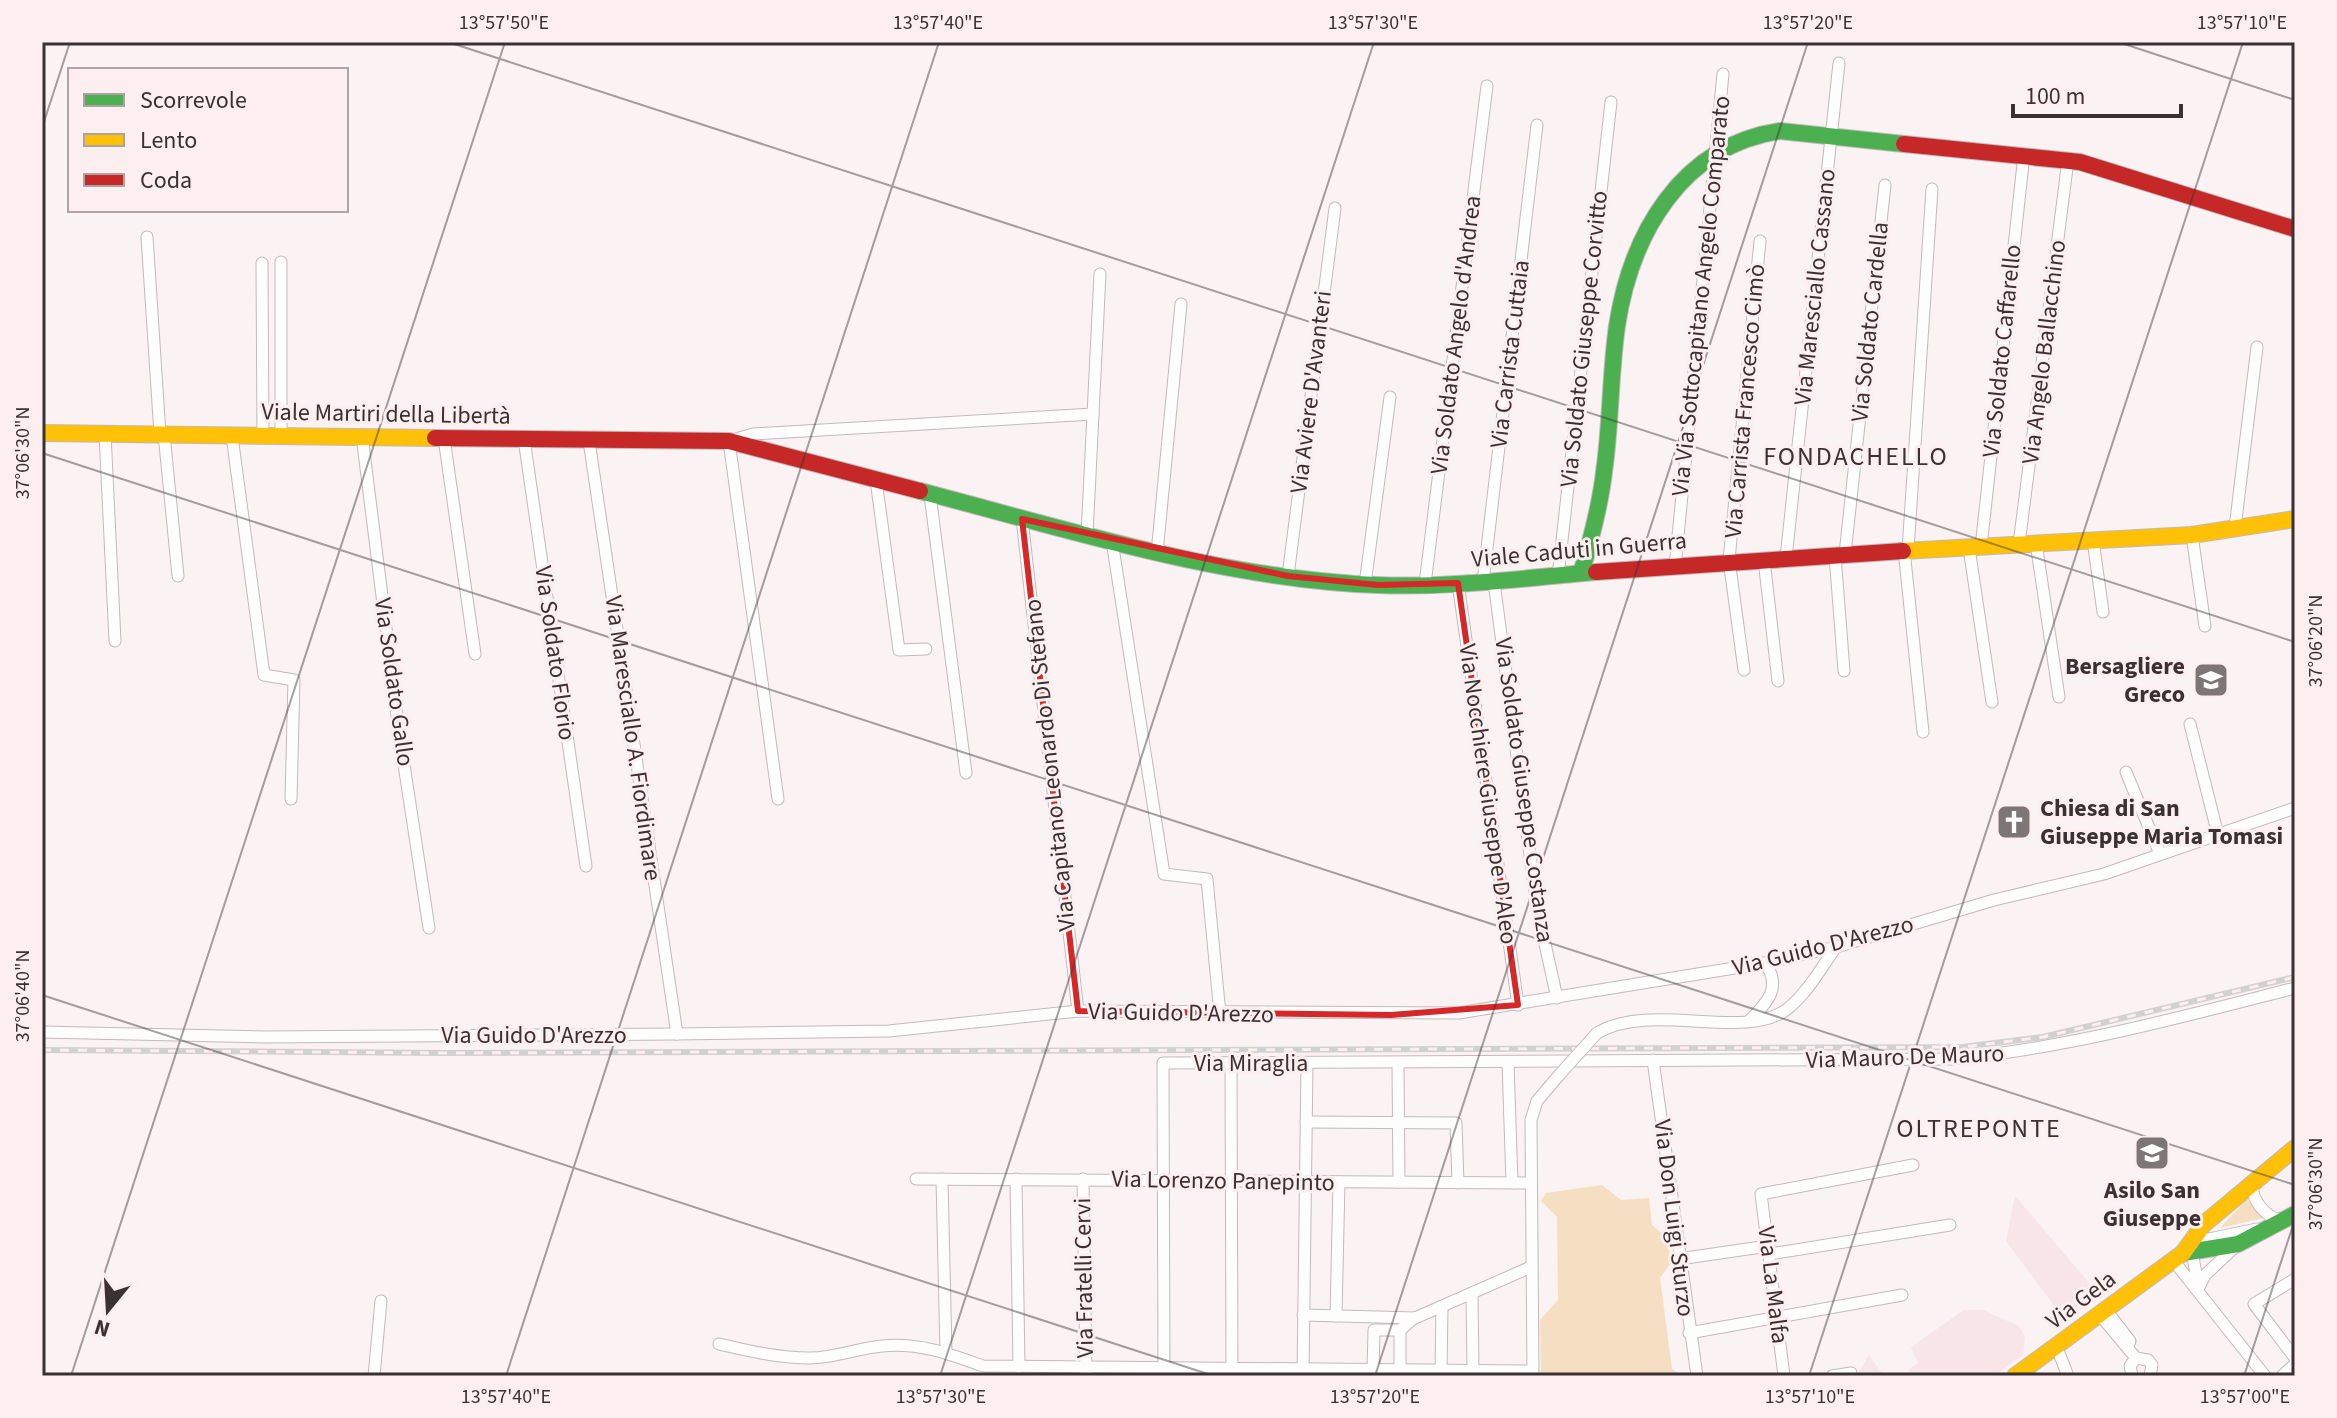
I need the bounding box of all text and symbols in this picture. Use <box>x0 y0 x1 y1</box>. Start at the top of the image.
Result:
text: 13°57'50"E <box>459 9 549 37</box>
text: 13°57'40"E <box>893 9 983 37</box>
text: 13°57'30"E <box>1328 9 1418 37</box>
text: 13°57'20"E <box>1763 9 1853 37</box>
text: 13°57'10"E <box>2197 9 2287 37</box>
legend <box>68 68 348 212</box>
scale bar <box>2013 68 2181 118</box>
text: 100 m <box>2025 79 2085 114</box>
text: Scorrevole <box>140 83 247 118</box>
street label: Via Via Sottocapitano Angelo Comparato <box>1663 94 1739 498</box>
text: Lento <box>140 123 197 158</box>
text: Coda <box>140 163 192 198</box>
street label: Via Maresciallo Cassano <box>1785 167 1845 407</box>
street label: Via Soldato Giuseppe Corvitto <box>1551 189 1617 489</box>
street label: Via Soldato Angelo d'Andrea <box>1422 194 1490 476</box>
street label: Via Soldato Cardella <box>1842 220 1898 424</box>
street label: Via Angelo Ballacchino <box>2013 238 2075 466</box>
street label: Via Soldato Caffarello <box>1973 243 2031 459</box>
street label: Via Carrista Cuttaia <box>1481 258 1539 450</box>
street label: Via Carrista Francesco Cimò <box>1716 262 1774 540</box>
street label: Via Aviere D'Avanteri <box>1281 289 1341 495</box>
street label: Viale Martiri della Libertà <box>261 394 511 434</box>
text: 37°06'30"N <box>9 407 37 499</box>
district label: FONDACHELLO <box>1763 438 1949 475</box>
street label: Viale Caduti in Guerra <box>1470 523 1688 577</box>
street label: Via Soldato Florio <box>525 563 585 743</box>
street label: Via Maresciallo A. Fiordimare <box>596 593 670 883</box>
street label: Via Soldato Gallo <box>365 595 423 769</box>
text: 37°06'20"N <box>2302 595 2330 687</box>
street label: Via Capitano Leonardo Di Stefano <box>1015 597 1085 933</box>
street label: Via Soldato Giuseppe Costanza <box>1485 635 1563 945</box>
street label: Via Nocchiere Giuseppe D'Aleo <box>1450 641 1526 947</box>
place label: Bersagliere Greco <box>2065 649 2185 712</box>
school or university icon: Bersagliere Greco <box>2192 661 2230 699</box>
place label: Chiesa di San Giuseppe Maria Tomasi <box>2040 791 2283 854</box>
church icon: Chiesa di San Giuseppe Maria Tomasi <box>1995 803 2033 841</box>
street label: Via Guido D'Arezzo <box>1729 907 1917 985</box>
text: 37°06'40"N <box>9 950 37 1042</box>
street label: Via Guido D'Arezzo <box>1088 994 1274 1032</box>
street label: Via Guido D'Arezzo <box>441 1018 627 1053</box>
street label: Via Mauro De Mauro <box>1805 1036 2005 1078</box>
street label: Via Miraglia <box>1194 1046 1308 1081</box>
district label: OLTREPONTE <box>1896 1110 2062 1147</box>
street label: Via Don Luigi Sturzo <box>1645 1117 1703 1319</box>
school or university icon: Asilo San Giuseppe <box>2133 1134 2171 1172</box>
text: 37°06'30"N <box>2302 1138 2330 1230</box>
street label: Via Lorenzo Panepinto <box>1111 1162 1335 1200</box>
place label: Asilo San Giuseppe <box>2103 1173 2201 1236</box>
street label: Via Fratelli Cervi <box>1065 1198 1103 1358</box>
street label: Via La Malfa <box>1748 1224 1798 1346</box>
street label: Via Gela <box>2038 1262 2124 1338</box>
north arrow <box>68 1270 148 1350</box>
text: N <box>90 1311 114 1346</box>
text: 13°57'40"E <box>461 1383 551 1411</box>
text: 13°57'30"E <box>896 1383 986 1411</box>
text: 13°57'20"E <box>1330 1383 1420 1411</box>
text: 13°57'10"E <box>1765 1383 1855 1411</box>
text: 13°57'00"E <box>2200 1383 2290 1411</box>

